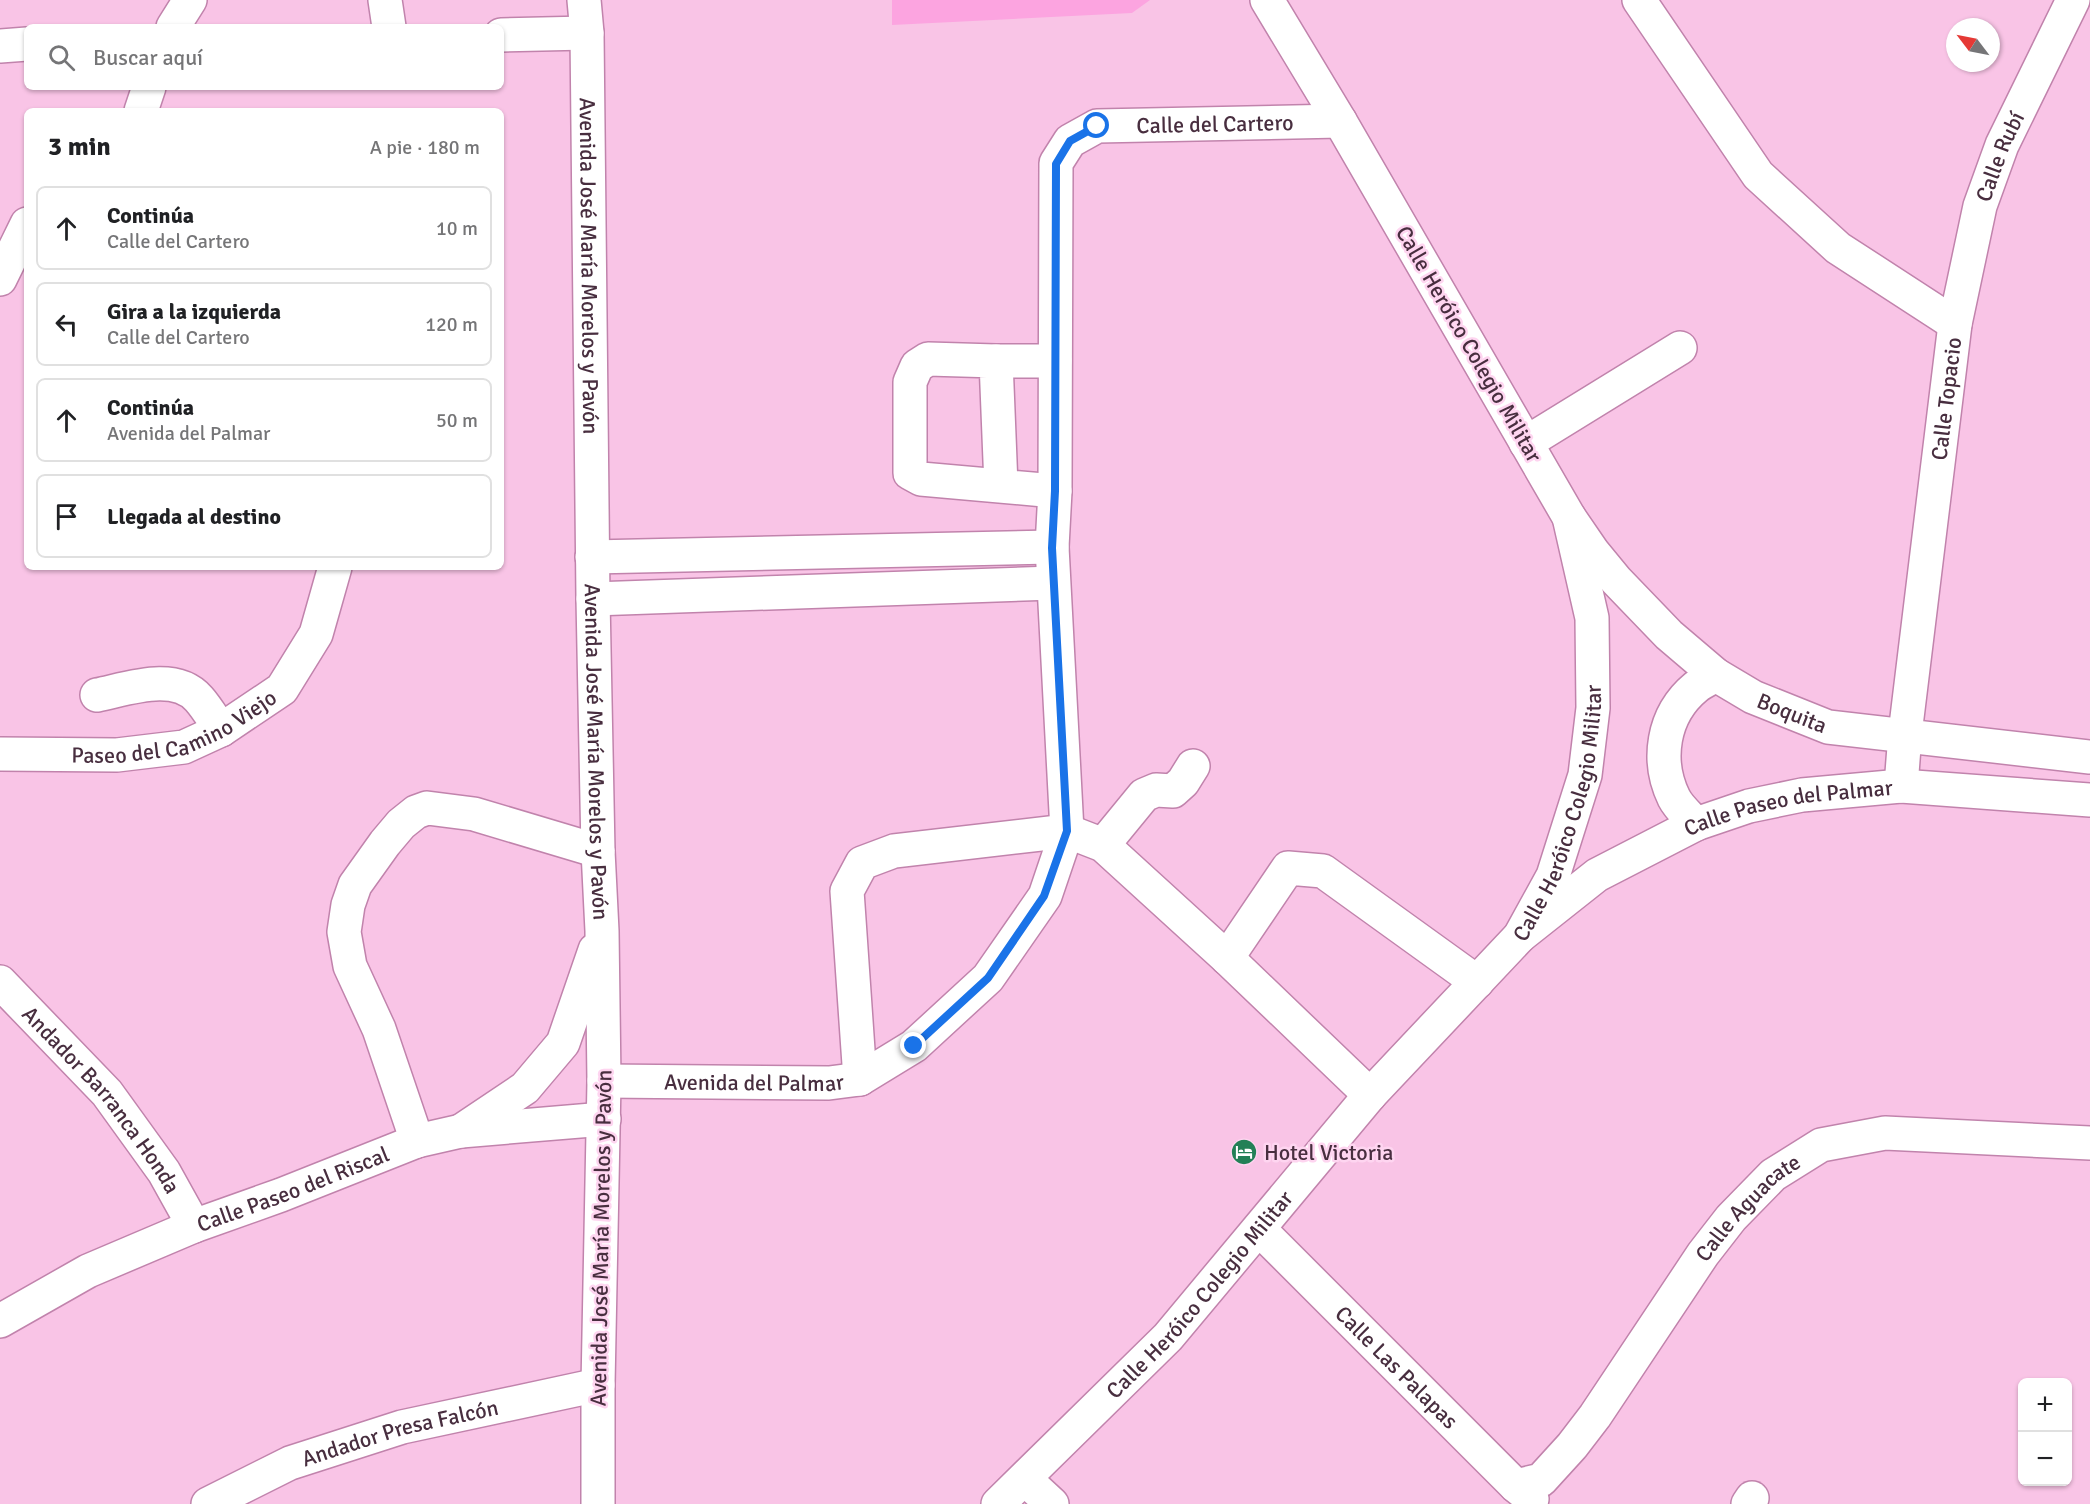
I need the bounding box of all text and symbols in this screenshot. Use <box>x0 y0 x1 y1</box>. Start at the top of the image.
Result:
north arrow <box>1946 18 2000 72</box>
search box <box>24 24 504 90</box>
icon: search <box>45 41 78 74</box>
text: Buscar aquí <box>93 44 203 71</box>
street label: Avenida José María Morelos y Pavón <box>574 97 605 434</box>
street label: Calle Rubí <box>1969 107 2030 205</box>
street label: Calle del Cartero <box>1136 108 1294 139</box>
route start <box>1083 112 1109 138</box>
text: 3 min <box>48 131 111 163</box>
text: A pie · 180 m <box>370 135 480 160</box>
text: Continúa <box>107 202 194 229</box>
icon: ahead <box>50 212 83 245</box>
text: 10 m <box>436 216 478 241</box>
street label: Calle Heróico Colegio Militar <box>1390 221 1548 467</box>
text: Calle del Cartero <box>107 229 250 254</box>
text: Gira a la izquierda <box>107 298 281 325</box>
icon: left <box>50 308 83 341</box>
text: 120 m <box>425 312 478 337</box>
text: Calle del Cartero <box>107 325 250 350</box>
street label: Calle Topacio <box>1925 336 1967 462</box>
text: Continúa <box>107 394 194 421</box>
icon: ahead <box>50 404 83 437</box>
text: 50 m <box>436 408 478 433</box>
text: Avenida del Palmar <box>107 421 270 446</box>
icon: arrive <box>50 500 83 533</box>
text: Llegada al destino <box>107 503 281 530</box>
street label: Avenida José María Morelos y Pavón <box>579 583 615 921</box>
street label: Paseo del Camino Viejo <box>71 683 281 769</box>
street label: Calle Heróico Colegio Militar <box>1506 685 1607 946</box>
street label: Boquita <box>1753 687 1831 739</box>
street label: Calle Paseo del Palmar <box>1679 773 1894 842</box>
street label: Andador Barranca Honda <box>17 1000 187 1198</box>
route end <box>900 1032 926 1058</box>
street label: Avenida del Palmar <box>664 1068 846 1097</box>
street label: Avenida José María Morelos y Pavón <box>585 1069 617 1407</box>
hotel icon: Hotel Victoria <box>1229 1137 1259 1167</box>
place label: Hotel Victoria <box>1264 1139 1393 1166</box>
street label: Calle Paseo del Riscal <box>193 1140 393 1237</box>
street label: Calle Aguacate <box>1689 1148 1805 1267</box>
street label: Calle Heróico Colegio Militar <box>1100 1185 1298 1404</box>
street label: Calle Las Palapas <box>1330 1300 1464 1434</box>
map controls <box>2018 1378 2072 1486</box>
button: + <box>2018 1378 2072 1432</box>
street label: Andador Presa Falcón <box>298 1393 501 1472</box>
button: − <box>2018 1432 2072 1486</box>

